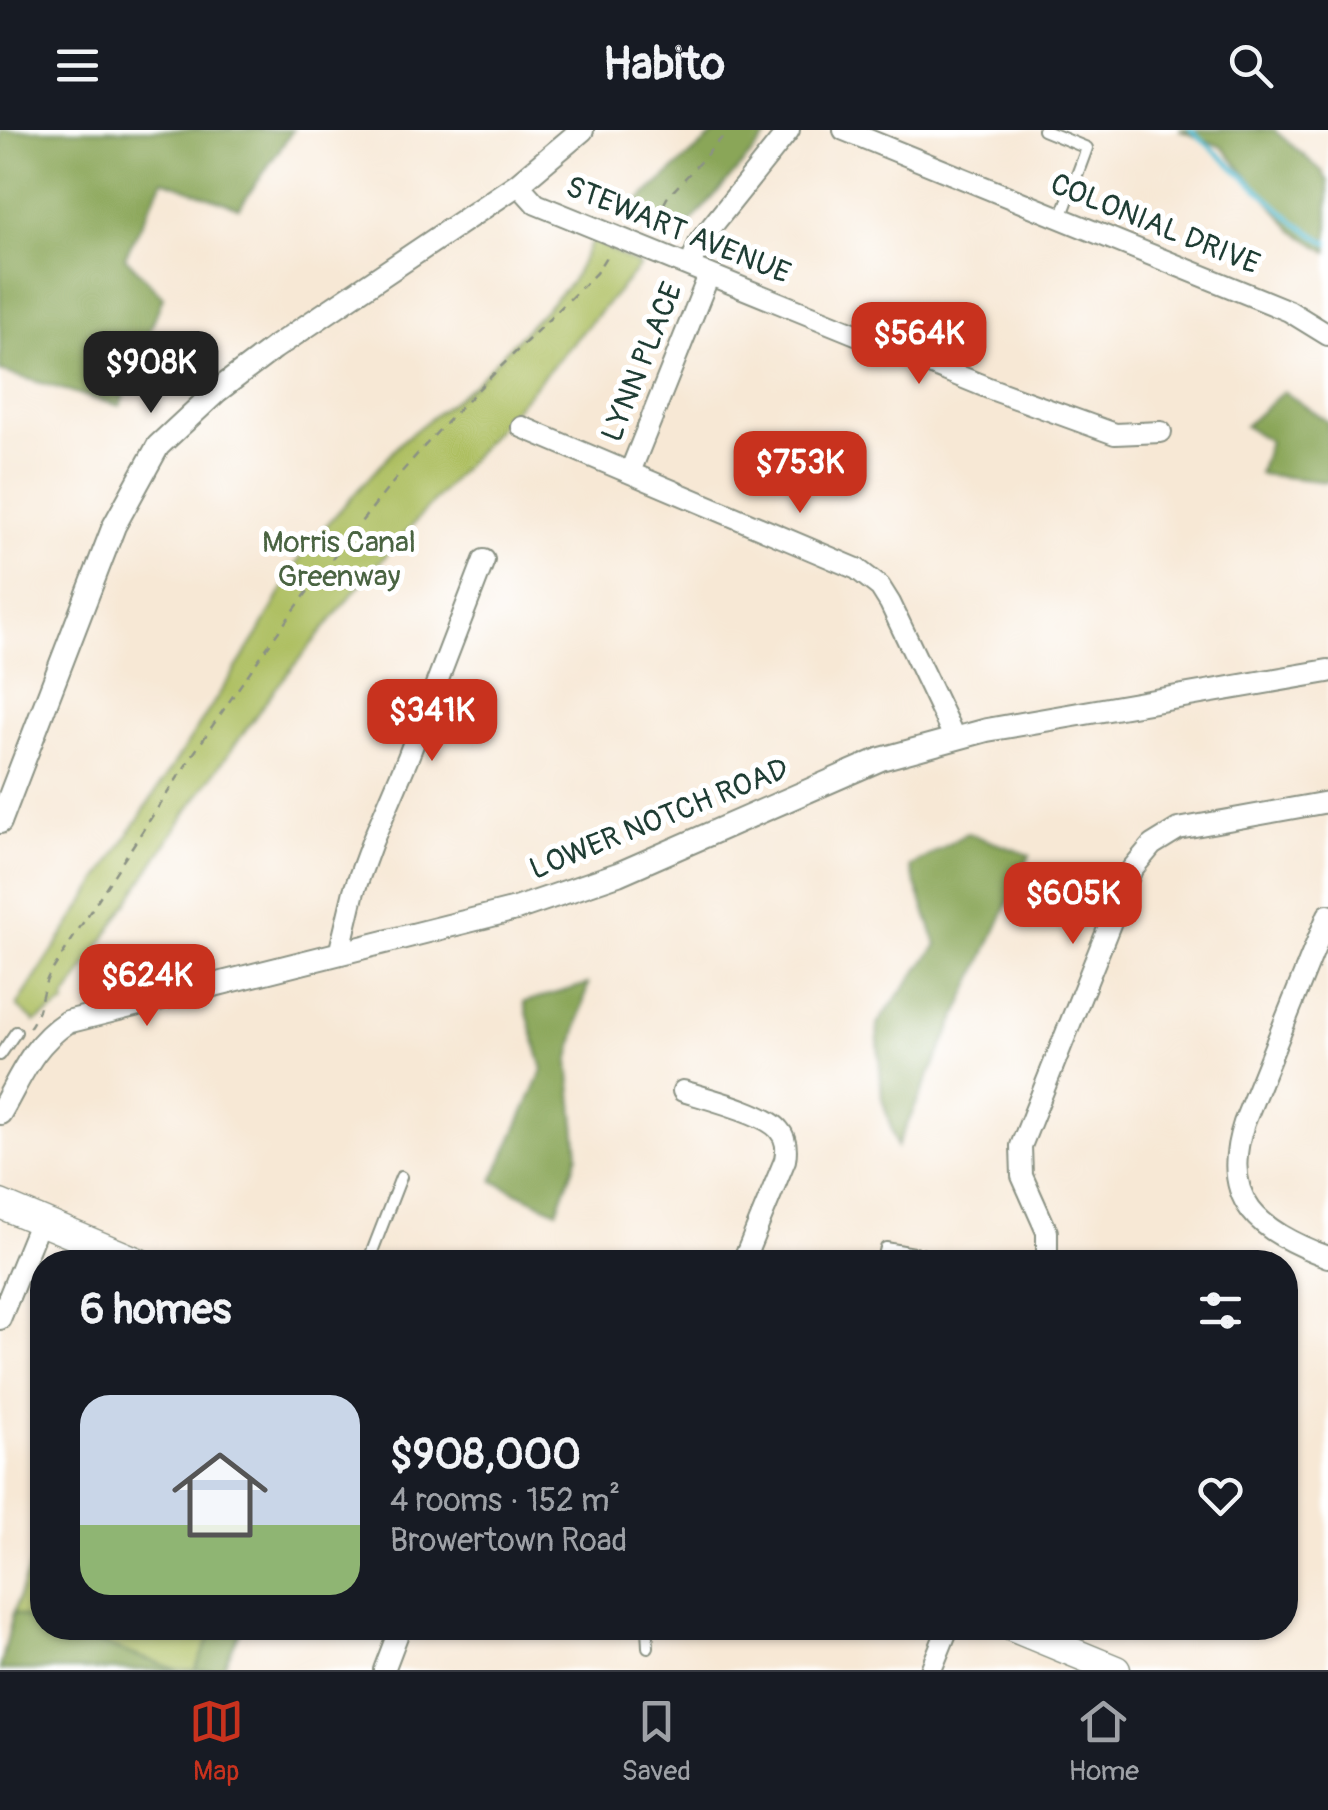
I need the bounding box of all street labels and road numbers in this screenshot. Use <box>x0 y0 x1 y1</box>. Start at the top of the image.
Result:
street label: COLONIAL DRIVE <box>1045 165 1265 283</box>
street label: STEWART AVENUE <box>560 168 796 292</box>
street label: LYNN PLACE <box>593 277 691 447</box>
street label: LOWER NOTCH ROAD <box>524 750 794 888</box>

